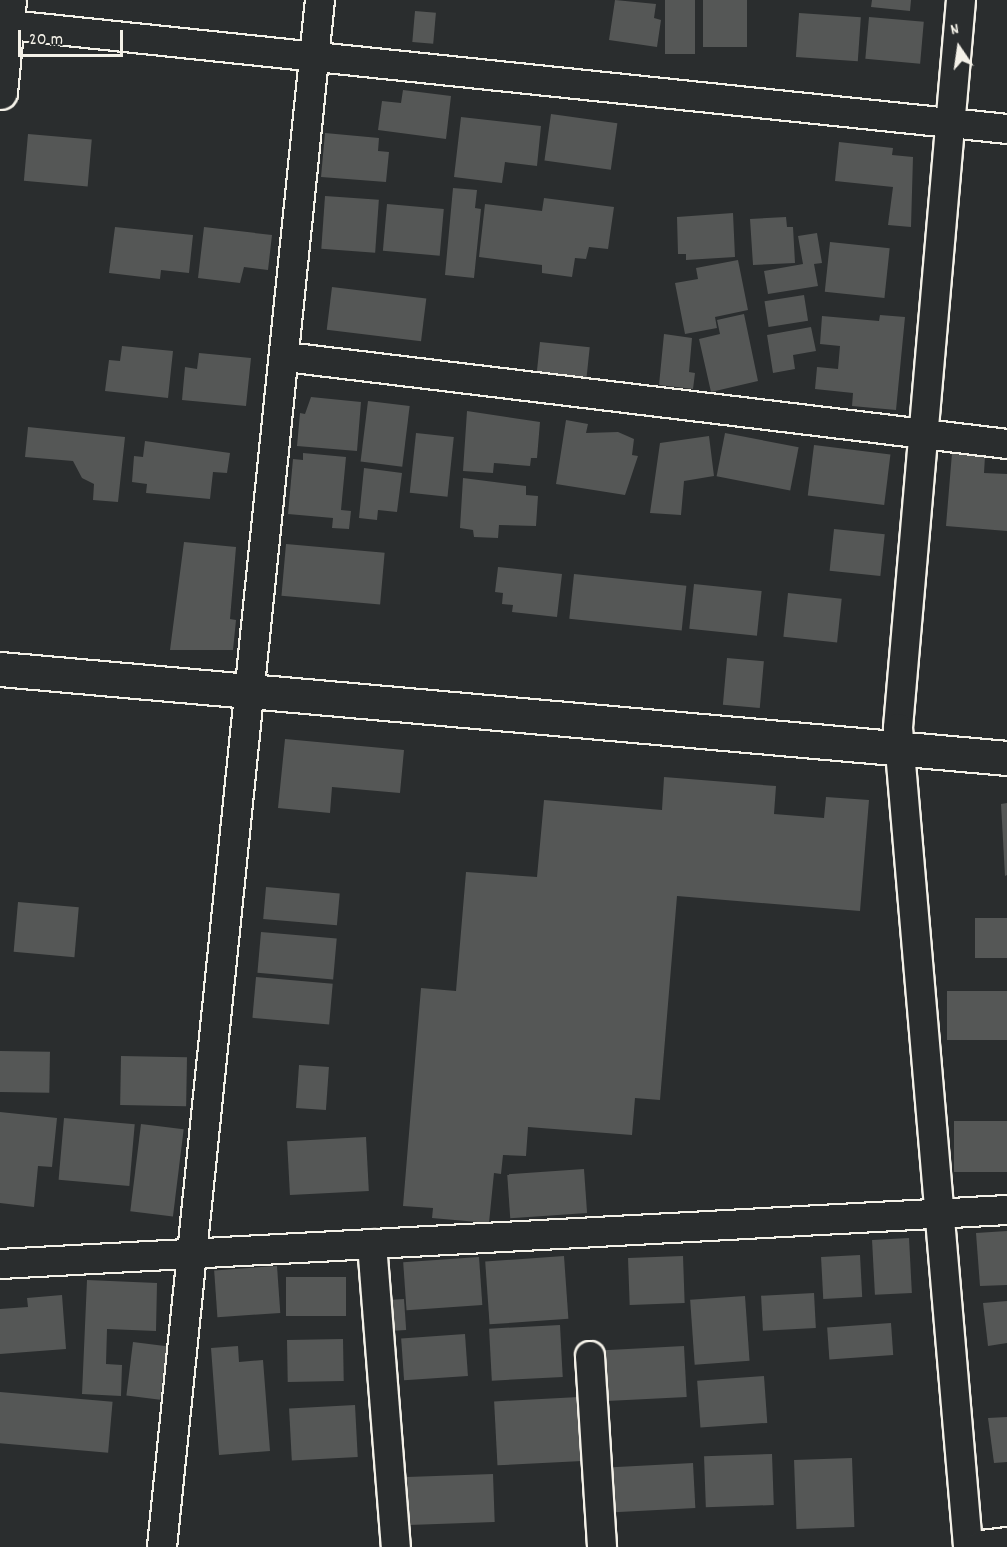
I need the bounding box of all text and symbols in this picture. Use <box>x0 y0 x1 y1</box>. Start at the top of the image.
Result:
scale bar <box>21 18 126 56</box>
north arrow <box>929 18 989 78</box>
text: N <box>948 18 961 42</box>
text: 20 m <box>29 28 63 53</box>

